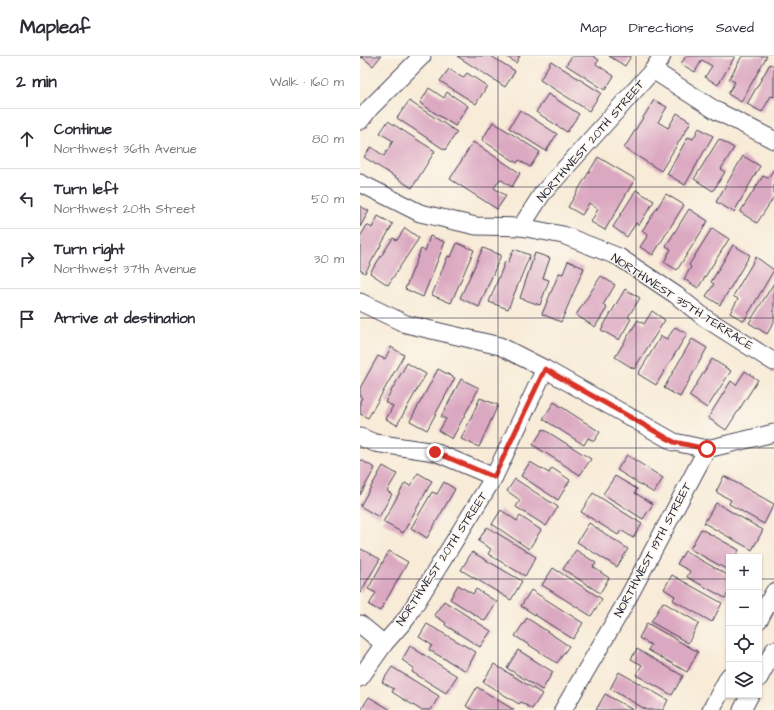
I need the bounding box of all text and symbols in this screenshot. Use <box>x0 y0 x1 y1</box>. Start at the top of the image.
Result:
text: Mapleaf <box>20 14 90 41</box>
text: Map <box>580 18 607 38</box>
text: Directions <box>629 18 694 38</box>
text: Saved <box>716 18 754 38</box>
text: 2 min <box>16 70 57 94</box>
text: Walk · 160 m <box>270 73 344 91</box>
street label: NORTHWEST 20TH STREET <box>533 76 649 206</box>
text: Continue <box>54 119 112 140</box>
icon: ahead <box>16 128 38 150</box>
text: 80 m <box>312 130 344 148</box>
text: Northwest 36th Avenue <box>54 140 197 158</box>
text: Turn left <box>54 179 118 200</box>
icon: left <box>16 188 38 210</box>
text: 50 m <box>311 190 344 208</box>
text: Northwest 20th Street <box>54 200 196 218</box>
text: Turn right <box>54 239 125 260</box>
icon: right <box>16 248 38 270</box>
text: 30 m <box>314 250 344 268</box>
street label: NORTHWEST 35TH TERRACE <box>608 250 756 354</box>
text: Northwest 37th Avenue <box>54 260 197 278</box>
icon: arrive <box>16 308 38 330</box>
text: Arrive at destination <box>54 308 195 329</box>
route start <box>698 440 716 458</box>
route end <box>426 443 444 461</box>
street label: NORTHWEST 19TH STREET <box>610 479 696 620</box>
street label: NORTHWEST 20TH STREET <box>392 488 492 629</box>
map controls <box>726 554 762 698</box>
button: + <box>726 554 762 590</box>
button: − <box>726 590 762 626</box>
button: locate <box>726 626 762 662</box>
button: layers <box>726 662 762 698</box>

